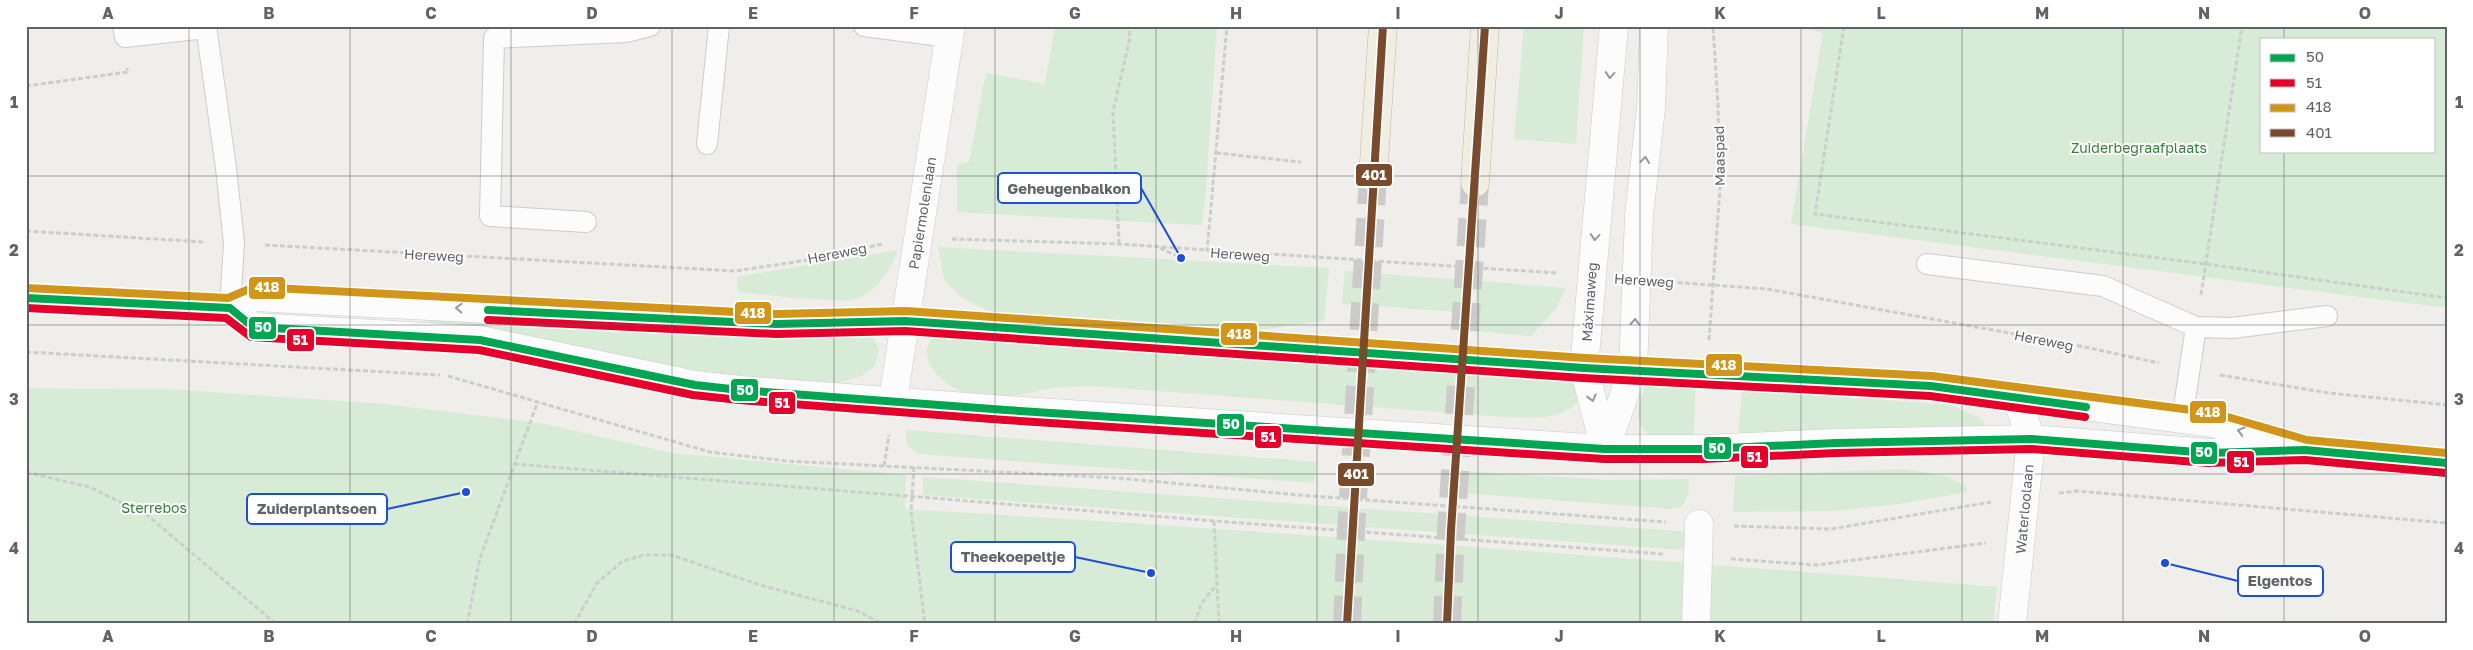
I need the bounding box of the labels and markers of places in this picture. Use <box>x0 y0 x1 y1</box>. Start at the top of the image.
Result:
callout: Geheugenbalkon <box>998 173 1141 203</box>
callout: Zuiderplantsoen <box>247 494 387 524</box>
callout: Theekoepeltje <box>951 542 1075 572</box>
callout: Elgentos <box>2238 566 2323 596</box>

